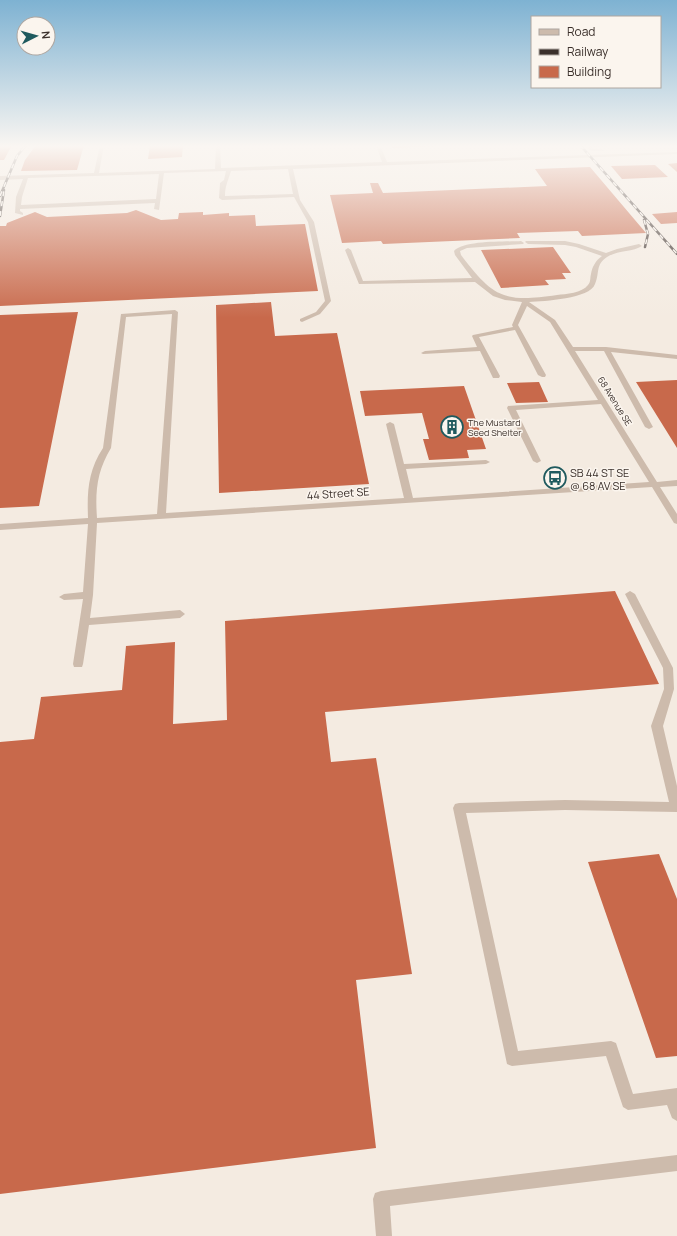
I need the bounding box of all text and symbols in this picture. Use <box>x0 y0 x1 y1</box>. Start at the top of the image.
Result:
north arrow <box>16 16 56 56</box>
legend <box>531 16 661 88</box>
text: Road <box>567 23 595 40</box>
text: N <box>39 30 54 40</box>
text: Railway <box>567 43 609 60</box>
text: Building <box>567 63 611 80</box>
street label: 68 Avenue SE <box>595 374 635 428</box>
building icon: The Mustard Seed Shelter <box>439 414 465 440</box>
place label: The Mustard Seed Shelter <box>468 416 522 439</box>
bus stop icon: SB 44 ST SE @ 68 AV SE <box>542 465 568 491</box>
place label: SB 44 ST SE @ 68 AV SE <box>570 465 629 493</box>
street label: 44 Street SE <box>306 483 370 503</box>

